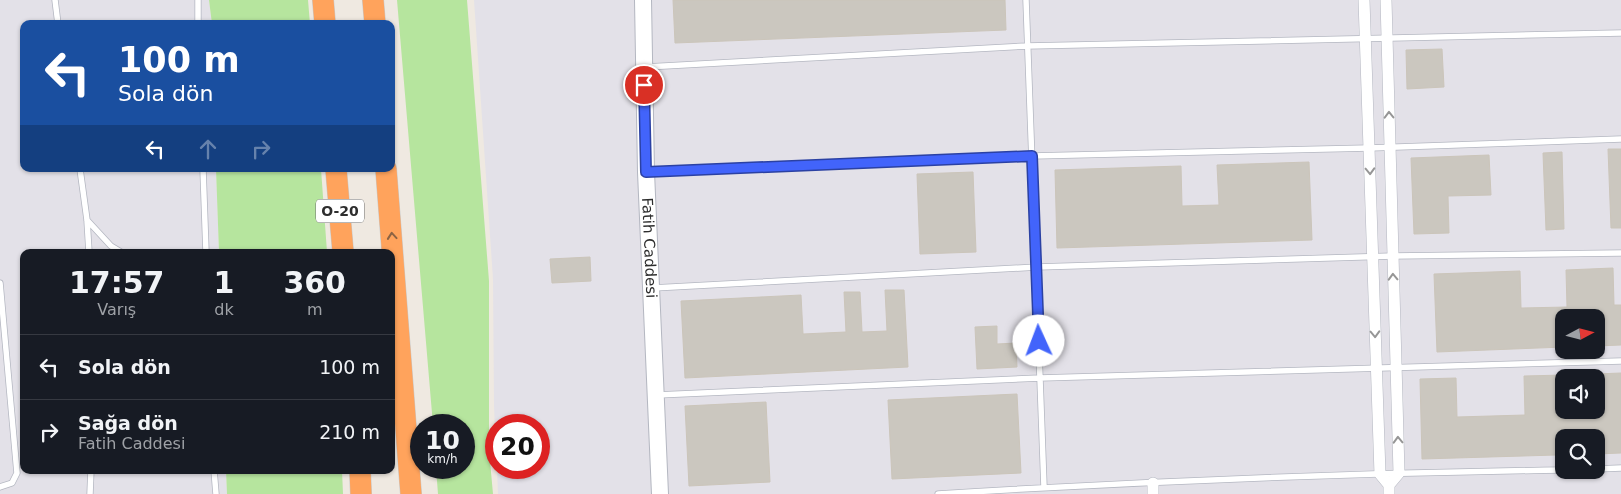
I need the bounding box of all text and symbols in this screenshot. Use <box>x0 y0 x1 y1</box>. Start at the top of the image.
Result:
icon: left <box>35 40 100 105</box>
text: 100 m <box>118 40 240 80</box>
pin <box>623 64 665 106</box>
icon: arrive <box>630 71 658 99</box>
text: Sola dön <box>118 81 213 106</box>
one-way arrow <box>1383 110 1394 118</box>
icon: left <box>141 135 169 163</box>
icon: ahead <box>194 135 222 163</box>
icon: right <box>247 135 275 163</box>
one-way arrow <box>1364 167 1375 175</box>
street label: Fatih Caddesi <box>638 197 660 299</box>
road number: O-20 <box>316 200 364 222</box>
one-way arrow <box>386 232 397 240</box>
text: 17:57 <box>69 265 165 300</box>
text: 1 <box>214 265 234 300</box>
text: 360 <box>283 265 346 300</box>
one-way arrow <box>1388 273 1399 281</box>
text: Varış <box>97 300 136 319</box>
text: dk <box>214 300 234 319</box>
text: m <box>307 300 322 319</box>
north arrow <box>1555 309 1605 359</box>
map controls <box>1555 309 1605 479</box>
position arrow <box>1012 314 1064 366</box>
one-way arrow <box>1370 330 1380 338</box>
icon: left <box>35 353 63 381</box>
text: Sola dön <box>78 356 171 378</box>
text: 100 m <box>319 356 380 378</box>
button: sound <box>1555 369 1605 419</box>
text: Sağa dön <box>78 412 178 434</box>
speed limit sign: 20 <box>485 414 550 479</box>
icon: right <box>35 418 63 446</box>
text: 210 m <box>319 421 380 443</box>
text: 10 <box>425 426 460 455</box>
button: search <box>1555 429 1605 479</box>
text: Fatih Caddesi <box>78 434 185 453</box>
one-way arrow <box>1392 435 1403 443</box>
text: km/h <box>427 452 458 466</box>

